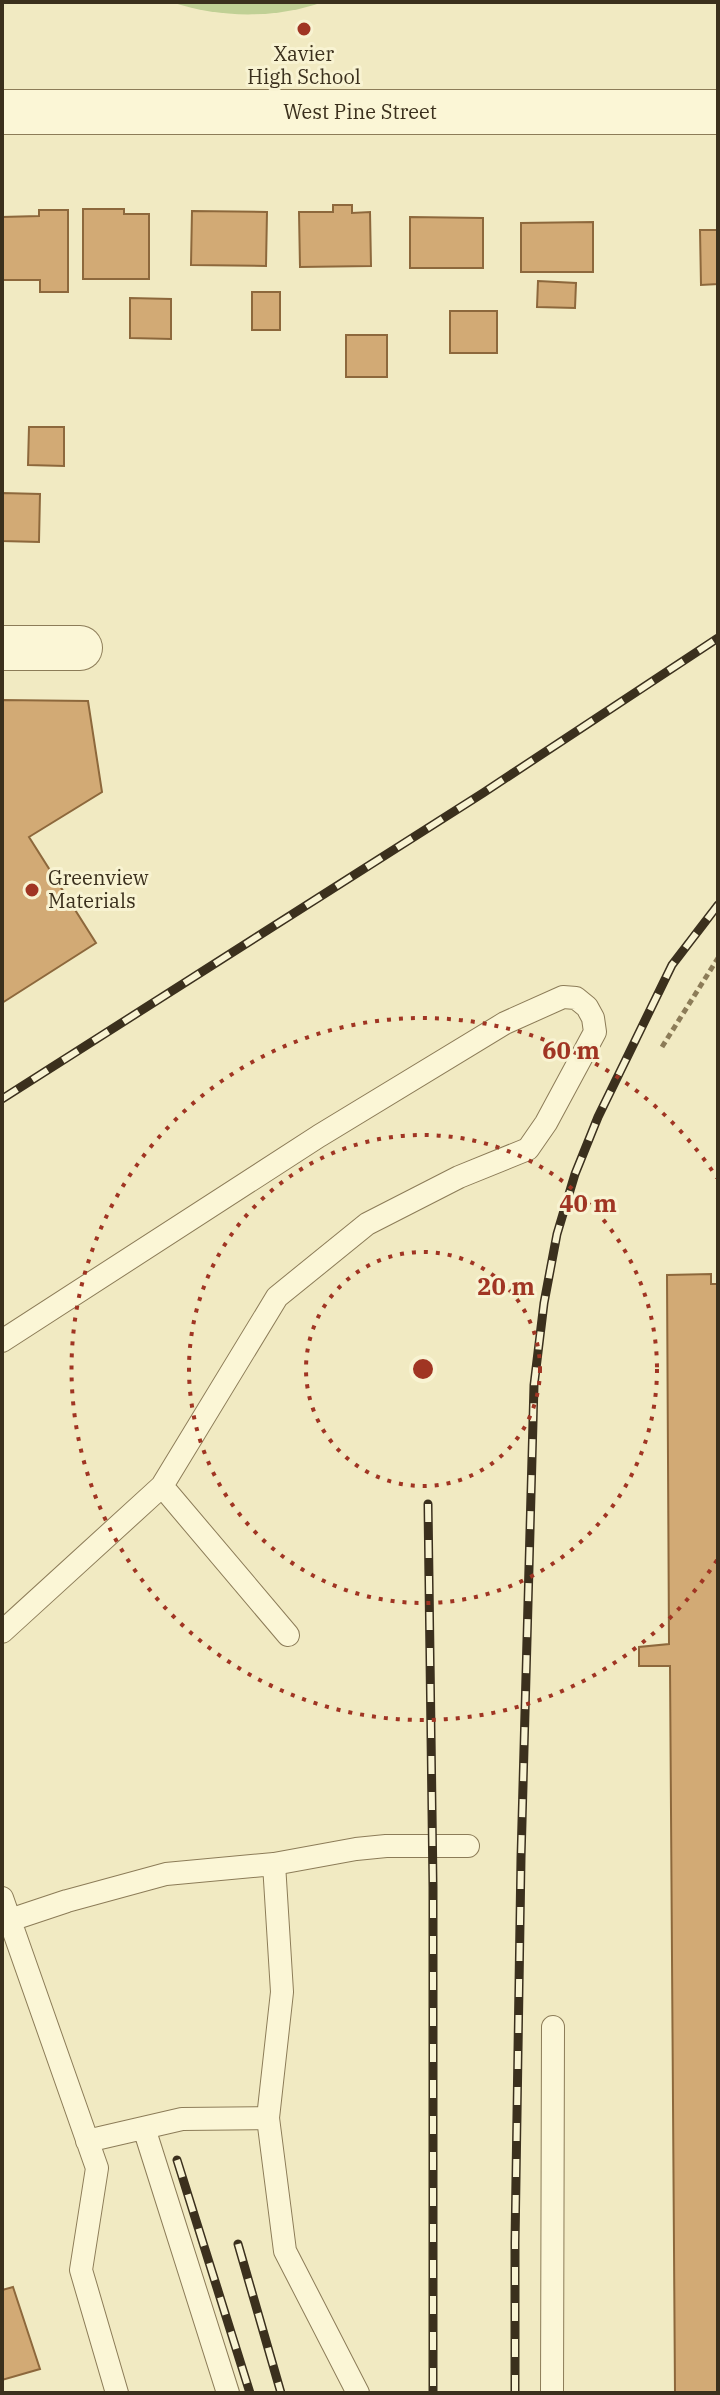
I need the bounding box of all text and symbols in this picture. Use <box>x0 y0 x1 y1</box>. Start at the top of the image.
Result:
marker: Xavier High School <box>295 20 313 38</box>
place label: Xavier High School <box>247 40 361 90</box>
street label: West Pine Street <box>283 98 437 125</box>
place label: Greenview Materials <box>48 864 149 914</box>
marker: Greenview Materials <box>23 881 41 899</box>
text: 60 m <box>542 1034 600 1066</box>
text: 40 m <box>559 1187 617 1219</box>
text: 20 m <box>477 1270 535 1302</box>
centre of rings <box>409 1355 437 1383</box>

